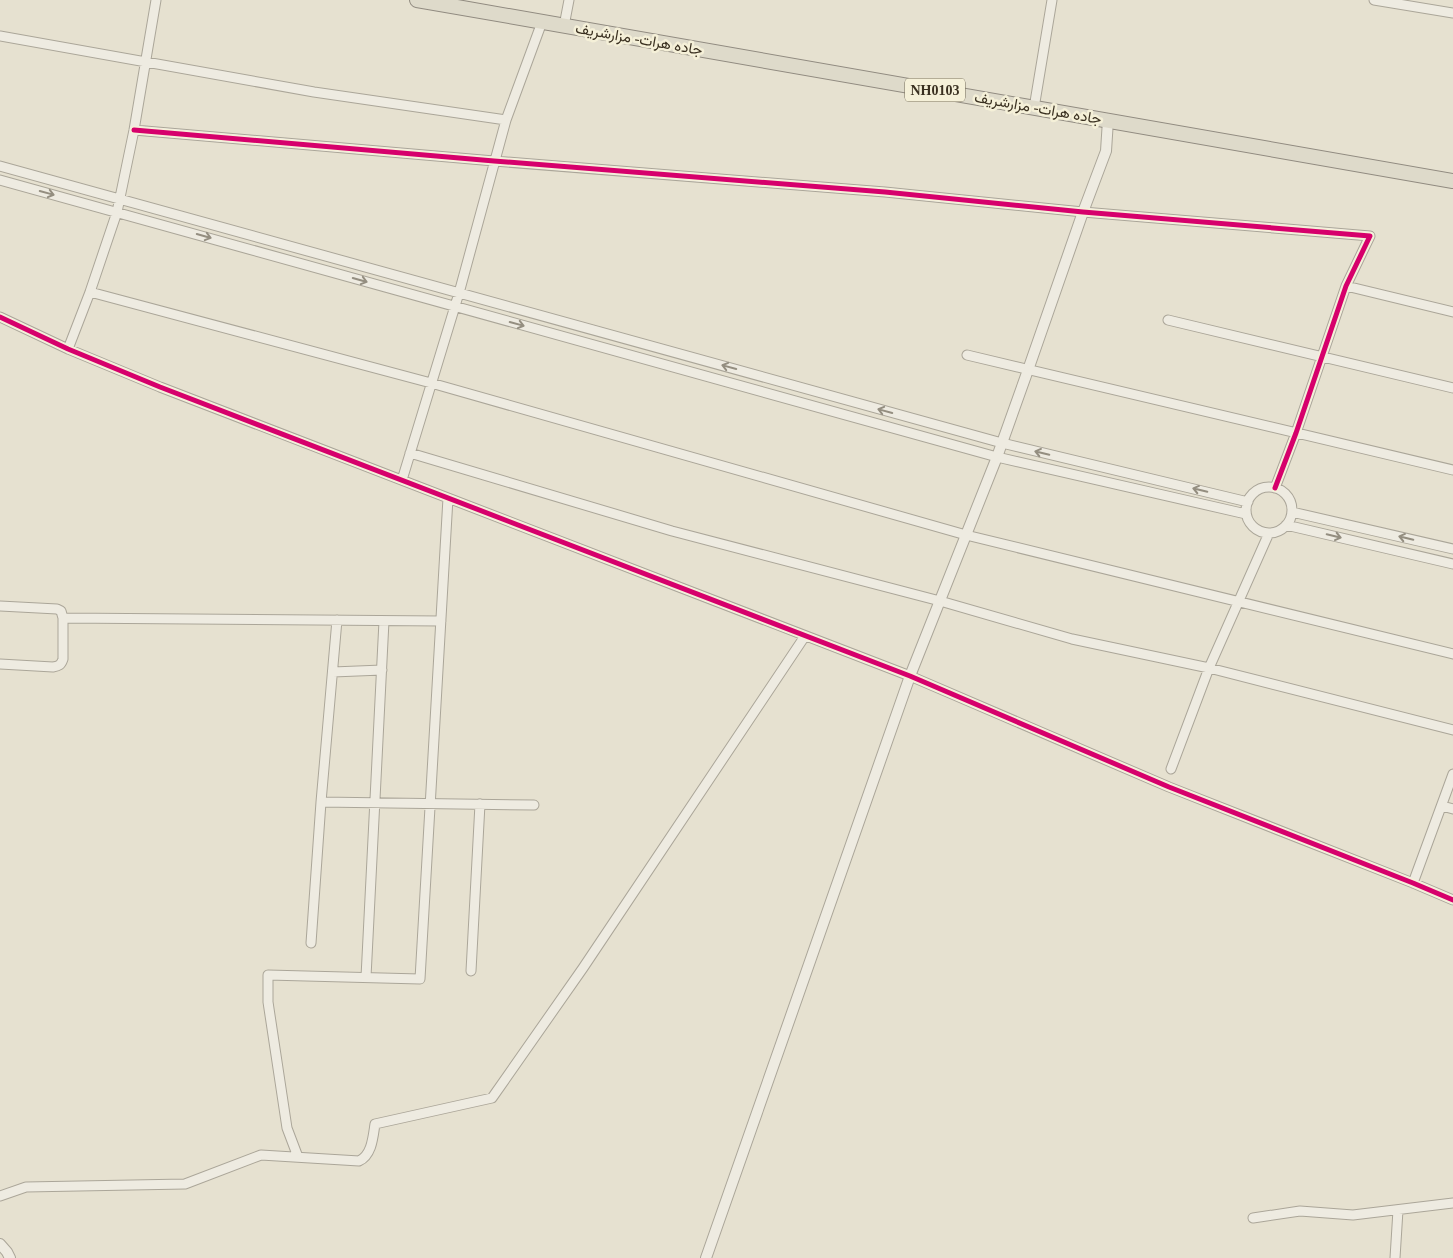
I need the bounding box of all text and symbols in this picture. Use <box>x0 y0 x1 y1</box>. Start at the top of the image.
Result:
street label: جاده هرات- مزارشریف <box>574 20 704 59</box>
road number: NH0103 <box>905 78 965 102</box>
street label: جاده هرات- مزارشریف <box>973 89 1103 128</box>
one-way arrow <box>39 189 55 198</box>
one-way arrow <box>195 232 211 242</box>
one-way arrow <box>352 276 368 286</box>
one-way arrow <box>508 320 524 329</box>
one-way arrow <box>721 362 737 372</box>
one-way arrow <box>878 405 894 415</box>
one-way arrow <box>1035 448 1051 457</box>
one-way arrow <box>1193 485 1209 494</box>
one-way arrow <box>1325 532 1341 541</box>
one-way arrow <box>1398 533 1414 542</box>

